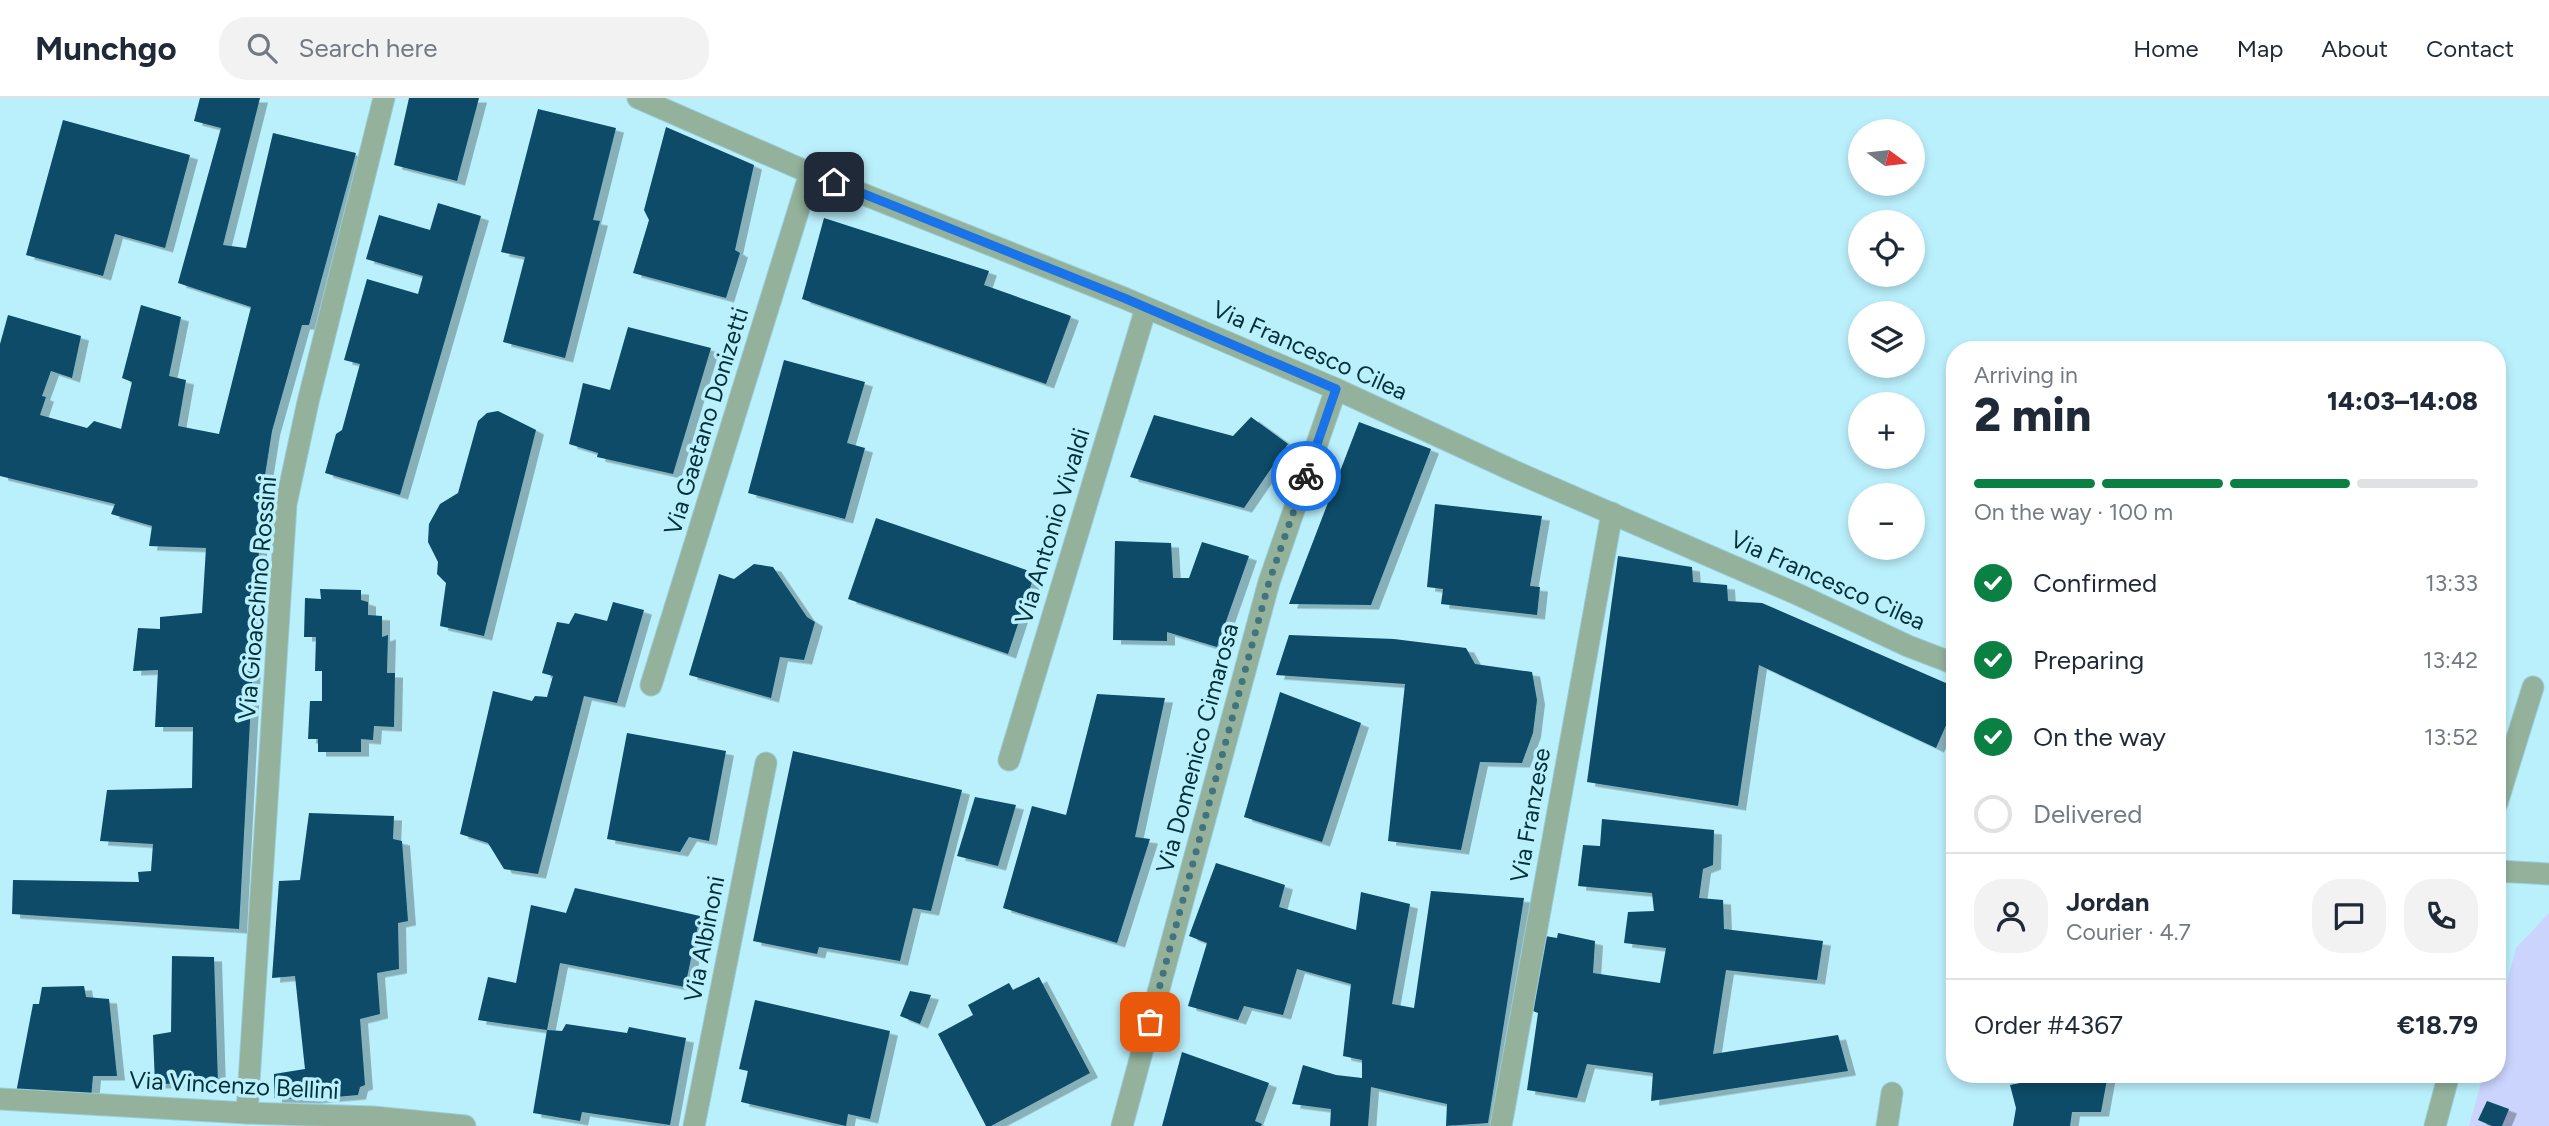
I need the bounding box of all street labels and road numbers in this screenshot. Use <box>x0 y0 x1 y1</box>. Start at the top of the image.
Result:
street label: Via Francesco Cilea <box>1208 294 1412 406</box>
street label: Via Gaetano Donizetti <box>658 304 754 538</box>
street label: Via Antonio Vivaldi <box>1008 425 1096 627</box>
street label: Via Gioacchino Rossini <box>232 475 282 721</box>
street label: Via Francesco Cilea <box>1726 524 1930 636</box>
street label: Via Domenico Cimarosa <box>1150 620 1244 876</box>
street label: Via Franzese <box>1504 745 1556 885</box>
street label: Via Albinoni <box>678 874 730 1004</box>
street label: Via Vincenzo Bellini <box>128 1065 340 1105</box>

